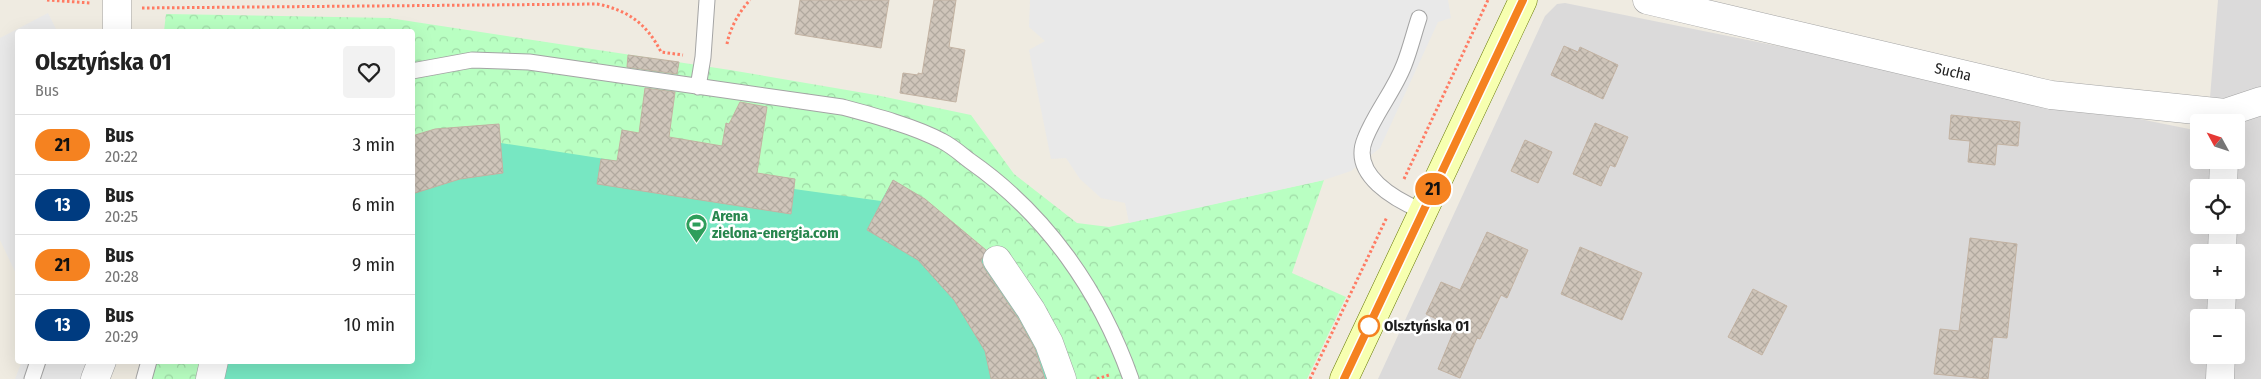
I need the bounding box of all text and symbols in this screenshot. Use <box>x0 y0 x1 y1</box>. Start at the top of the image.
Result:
button: heart <box>343 46 395 98</box>
text: Olsztyńska 01 <box>35 48 172 76</box>
street label: Sucha <box>1933 59 1973 85</box>
text: Bus <box>35 81 59 100</box>
north arrow <box>2190 114 2245 169</box>
map controls <box>2190 114 2245 364</box>
text: Bus <box>105 124 134 147</box>
text: 3 min <box>353 133 395 156</box>
text: 21 <box>55 134 70 156</box>
text: 20:22 <box>105 147 138 166</box>
line badge: 21 <box>1410 173 1456 205</box>
text: 21 <box>1425 178 1441 200</box>
button: locate <box>2190 179 2245 234</box>
text: Bus <box>105 184 134 207</box>
text: 6 min <box>352 193 395 216</box>
text: 13 <box>54 194 71 216</box>
text: 20:25 <box>105 207 138 226</box>
place label: Arena zielona-energia.com <box>711 207 839 242</box>
sports icon: Arena zielona-energia.com <box>684 213 708 244</box>
text: Bus <box>105 244 134 267</box>
button: + <box>2190 244 2245 299</box>
text: 9 min <box>352 253 395 276</box>
text: 21 <box>55 254 70 276</box>
text: 20:28 <box>105 267 139 286</box>
text: Bus <box>105 304 134 327</box>
button: − <box>2190 309 2245 364</box>
text: 10 min <box>344 313 395 336</box>
text: 13 <box>54 314 71 336</box>
marker: Olsztyńska 01 <box>1358 315 1380 337</box>
place label: Olsztyńska 01 <box>1384 317 1469 335</box>
text: 20:29 <box>105 327 139 346</box>

